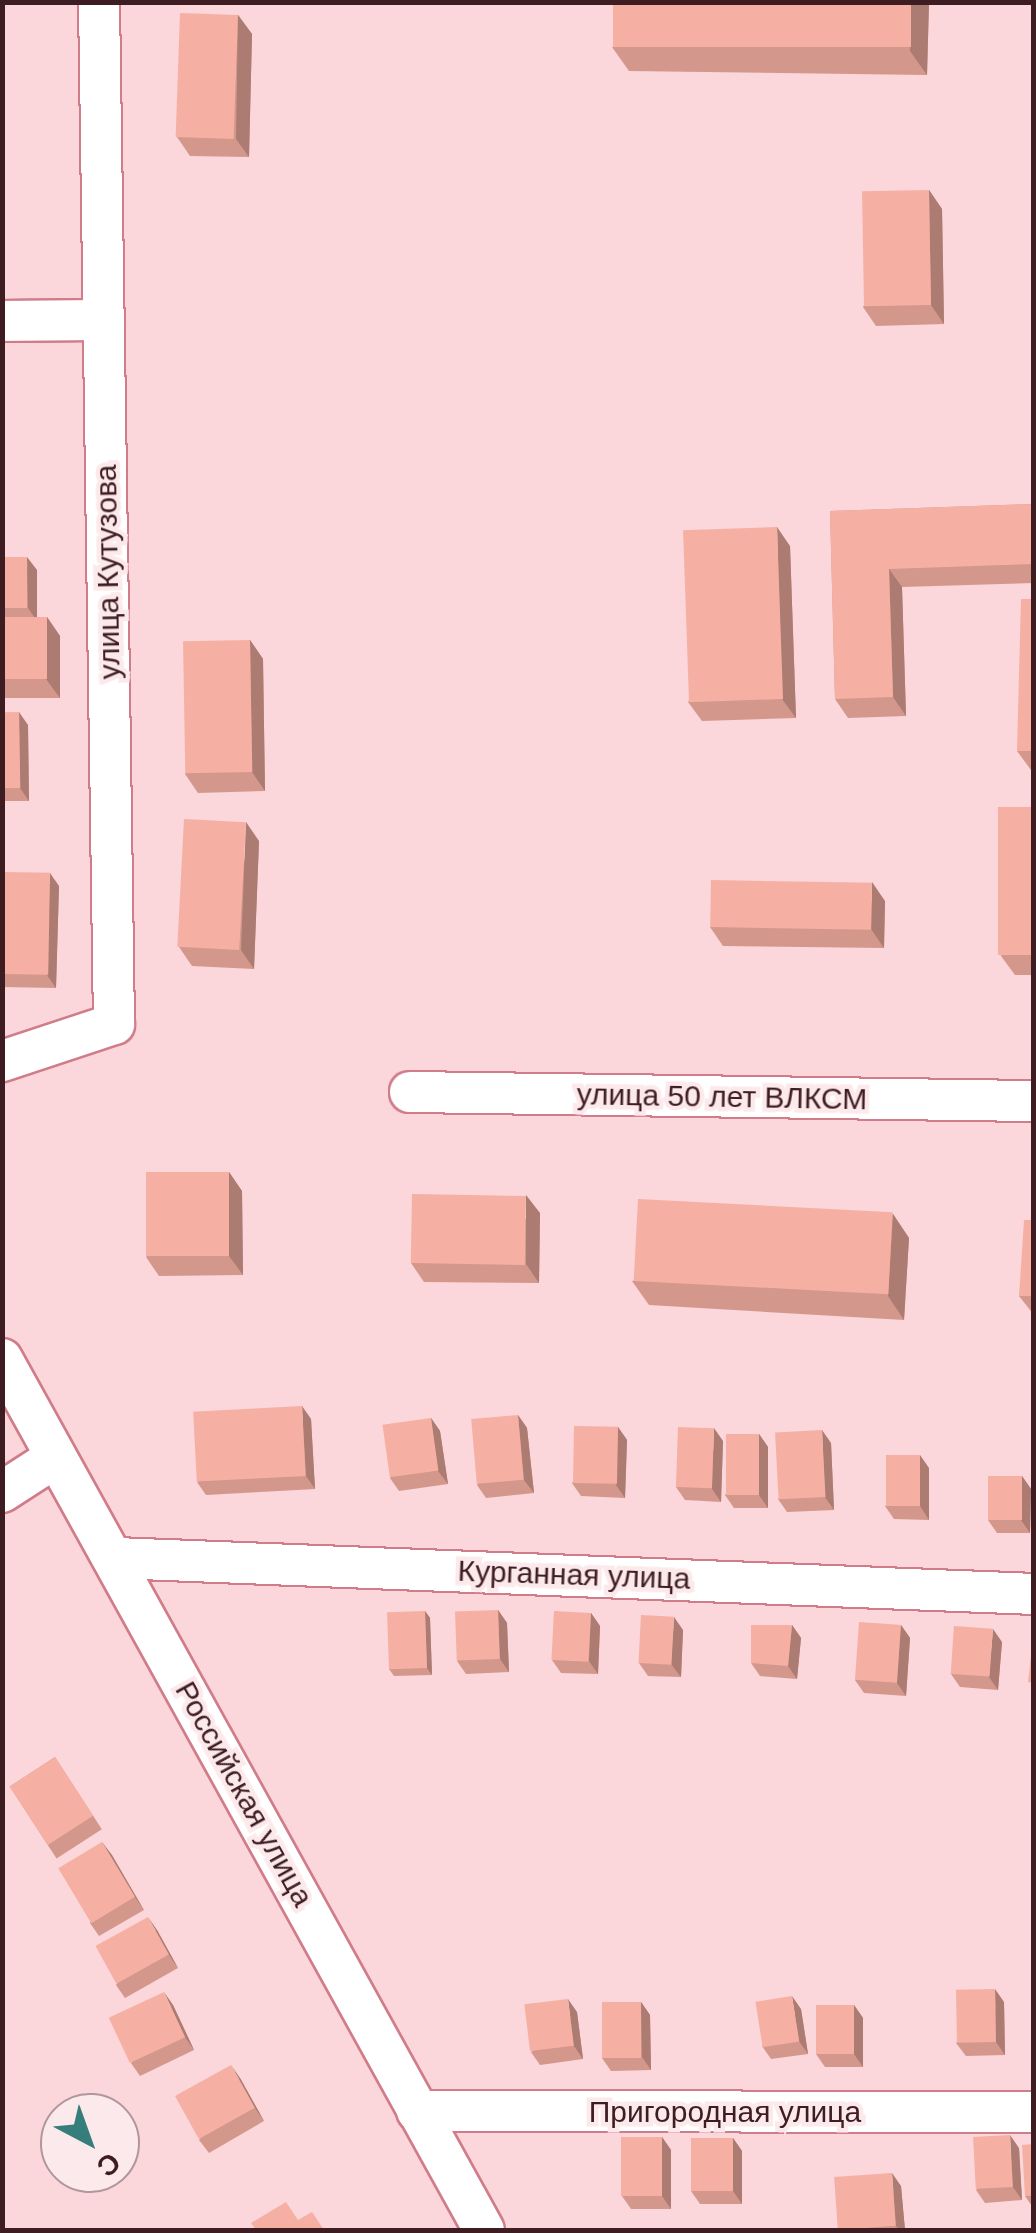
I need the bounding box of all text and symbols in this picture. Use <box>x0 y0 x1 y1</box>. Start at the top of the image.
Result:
street label: улица Кутузова <box>88 464 128 680</box>
street label: улица 50 лет ВЛКСМ <box>576 1076 868 1118</box>
street label: Курганная улица <box>457 1553 691 1597</box>
street label: Российская улица <box>167 1675 321 1913</box>
north arrow <box>40 2093 140 2193</box>
street label: Пригородная улица <box>589 2094 861 2130</box>
text: С <box>91 2146 127 2183</box>

